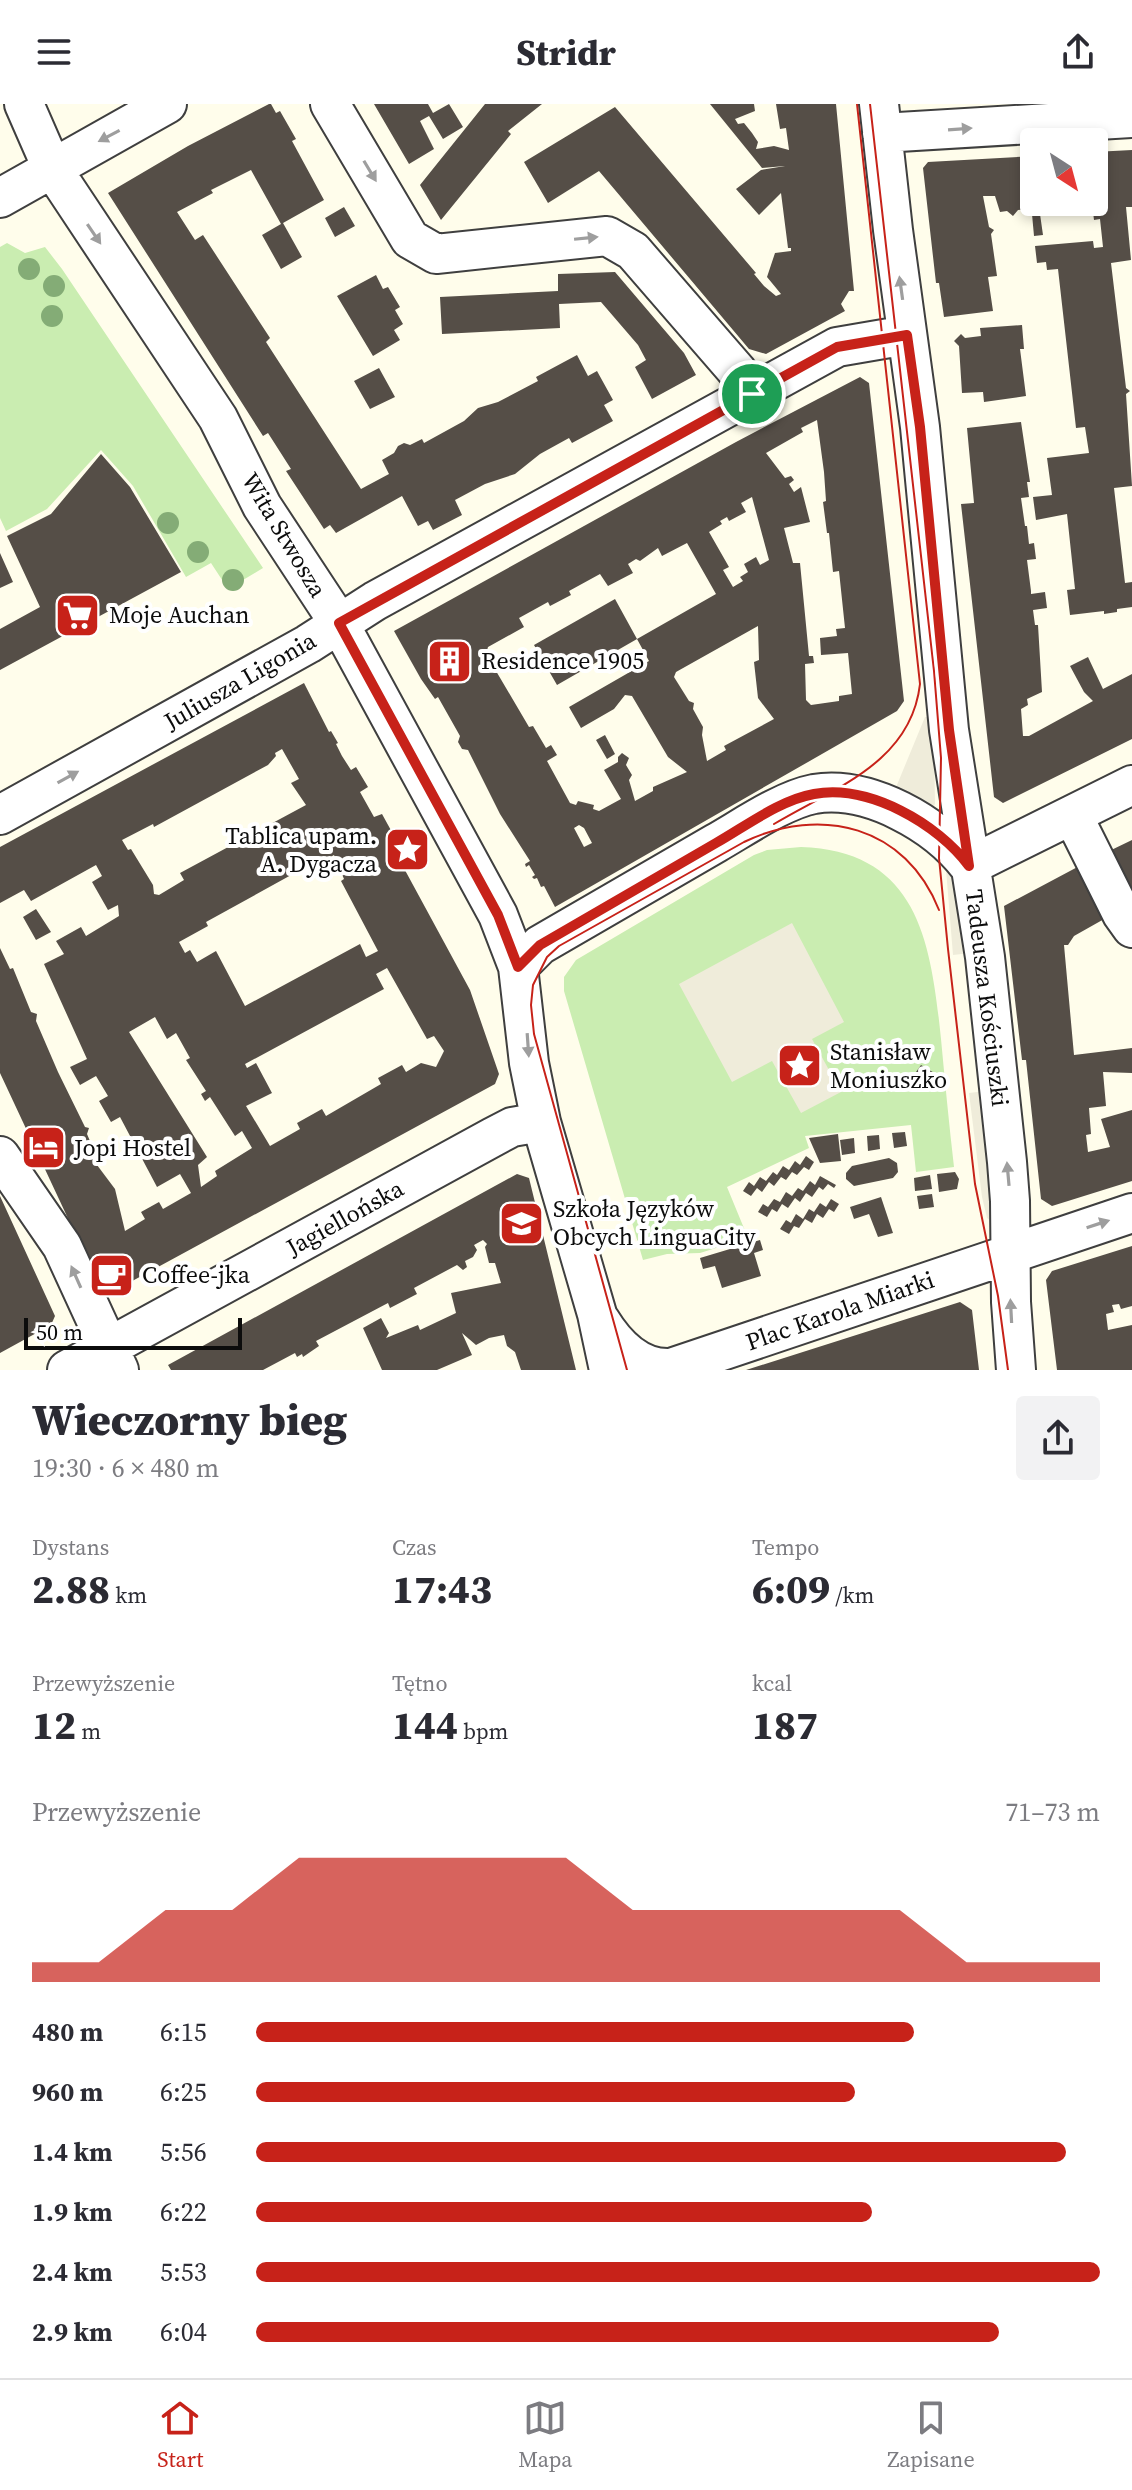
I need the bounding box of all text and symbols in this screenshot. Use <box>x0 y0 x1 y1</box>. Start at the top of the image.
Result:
text: Stridr <box>516 28 616 77</box>
icon: menu <box>32 30 76 74</box>
icon: share <box>1056 30 1100 74</box>
one-way arrow <box>948 122 973 135</box>
one-way arrow <box>98 128 120 142</box>
north arrow <box>1020 128 1108 216</box>
map controls <box>1020 128 1108 216</box>
one-way arrow <box>363 160 377 182</box>
one-way arrow <box>86 223 101 244</box>
one-way arrow <box>574 232 599 245</box>
one-way arrow <box>894 275 907 300</box>
pin <box>718 360 786 428</box>
icon: arrive <box>730 372 774 416</box>
street label: Wita Stwosza <box>234 466 335 604</box>
supermarket icon: Moje Auchan <box>54 591 102 639</box>
place label: Moje Auchan <box>109 598 250 631</box>
street label: Juliusza Ligonia <box>157 623 322 738</box>
building icon: Residence 1905 <box>426 637 474 685</box>
place label: Residence 1905 <box>481 644 644 677</box>
one-way arrow <box>57 771 80 784</box>
place label: Tablica upam. A. Dygacza <box>225 819 378 880</box>
place icon: Tablica upam. A. Dygacza <box>384 826 432 874</box>
street label: Tadeusza Kościuszki <box>958 888 1017 1108</box>
one-way arrow <box>522 1033 535 1058</box>
place label: Stanisław Moniuszko <box>830 1035 947 1096</box>
place icon: Stanisław Moniuszko <box>775 1042 823 1090</box>
hotel icon: Jopi Hostel <box>19 1124 67 1172</box>
place label: Jopi Hostel <box>73 1131 191 1164</box>
one-way arrow <box>1001 1161 1014 1186</box>
street label: Jagiellońska <box>279 1171 410 1264</box>
place label: Szkoła Języków Obcych LinguaCity <box>553 1192 756 1253</box>
school or university icon: Szkoła Języków Obcych LinguaCity <box>498 1199 546 1247</box>
one-way arrow <box>1086 1218 1110 1230</box>
cafe icon: Coffee-jka <box>87 1251 135 1299</box>
place label: Coffee-jka <box>142 1258 251 1291</box>
street label: Plac Karola Miarki <box>741 1263 938 1358</box>
one-way arrow <box>69 1265 82 1289</box>
one-way arrow <box>1005 1298 1018 1323</box>
scale bar <box>24 1314 242 1350</box>
text: 50 m <box>36 1317 83 1347</box>
text: Wieczorny bieg <box>32 1389 347 1450</box>
button: share <box>1016 1396 1100 1480</box>
text: 19:30 · 6 × 480 m <box>32 1450 219 1486</box>
text: Dystans <box>32 1532 109 1562</box>
text: Czas <box>392 1532 437 1562</box>
text: Tempo <box>752 1532 819 1562</box>
text: 2.88 <box>32 1562 110 1616</box>
text: 17:43 <box>392 1562 492 1616</box>
text: 6:09 <box>752 1562 830 1616</box>
text: km <box>110 1580 147 1610</box>
text: /km <box>830 1580 874 1610</box>
text: Przewyższenie <box>32 1668 175 1698</box>
text: Tętno <box>392 1668 448 1698</box>
text: kcal <box>752 1668 792 1698</box>
text: 12 <box>32 1698 76 1752</box>
text: 144 <box>392 1698 458 1752</box>
text: 187 <box>752 1698 818 1752</box>
text: m <box>76 1716 101 1746</box>
text: bpm <box>458 1716 508 1746</box>
text: Przewyższenie <box>32 1794 201 1830</box>
text: 71–73 m <box>1005 1794 1100 1830</box>
text: 480 m <box>32 2014 103 2050</box>
text: 6:15 <box>160 2014 207 2050</box>
text: 960 m <box>32 2074 103 2110</box>
text: 6:25 <box>160 2074 207 2110</box>
text: 1.4 km <box>32 2134 113 2170</box>
text: 5:56 <box>160 2134 207 2170</box>
text: 1.9 km <box>32 2194 113 2230</box>
text: 6:22 <box>160 2194 207 2230</box>
text: 2.4 km <box>32 2254 113 2290</box>
text: 5:53 <box>160 2254 207 2290</box>
text: 2.9 km <box>32 2314 113 2350</box>
text: 6:04 <box>160 2314 207 2350</box>
tab: Start <box>157 2396 204 2474</box>
tab: Mapa <box>518 2396 572 2474</box>
tab: Zapisane <box>887 2396 975 2474</box>

